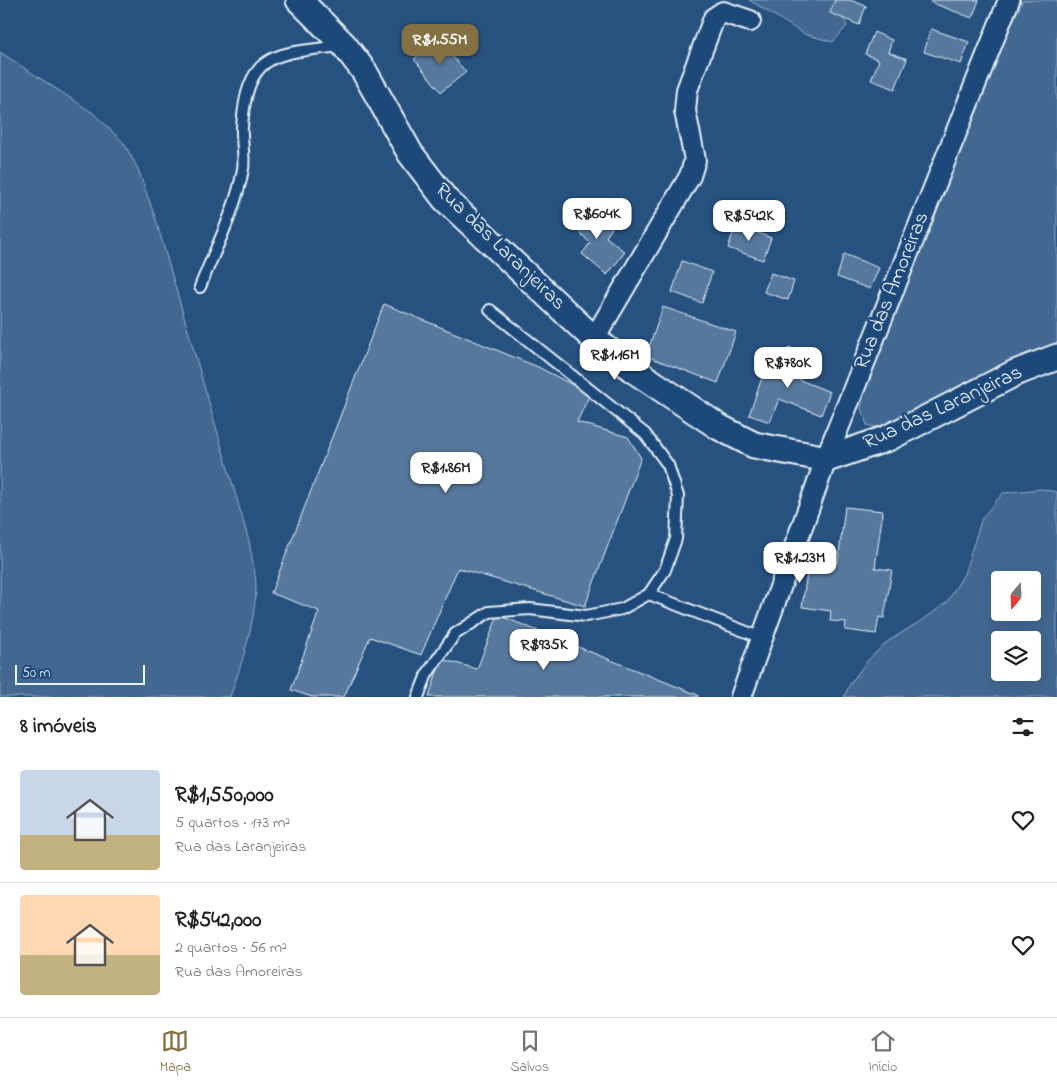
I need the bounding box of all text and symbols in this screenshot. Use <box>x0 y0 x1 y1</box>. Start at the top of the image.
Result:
pin: R$1.55M <box>394 23 486 66</box>
text: R$1.55M <box>413 28 467 52</box>
street label: Rua das Laranjeiras <box>428 176 572 318</box>
pin: R$604K <box>556 198 638 240</box>
pin: R$542K <box>708 200 790 242</box>
text: R$604K <box>574 202 620 226</box>
text: R$542K <box>724 204 774 228</box>
street label: Rua das Amoreiras <box>847 208 937 374</box>
pin: R$1.16M <box>569 338 661 381</box>
text: R$1.16M <box>591 343 639 367</box>
pin: R$780K <box>747 346 829 389</box>
text: R$780K <box>765 351 811 375</box>
street label: Rua das Laranjeiras <box>858 358 1028 458</box>
pin: R$1.86M <box>400 452 492 494</box>
text: R$1.86M <box>421 456 471 480</box>
pin: R$1.23M <box>754 542 846 584</box>
text: R$1.23M <box>774 546 826 570</box>
north arrow <box>991 571 1041 621</box>
map controls <box>991 571 1041 681</box>
pin: R$935K <box>503 628 585 671</box>
button: layers <box>991 631 1041 681</box>
text: R$935K <box>521 633 567 657</box>
scale bar <box>15 662 145 685</box>
text: 50 m <box>22 663 50 684</box>
text: 8 imóveis <box>20 712 97 742</box>
icon: filters <box>1009 713 1037 741</box>
text: R$1,550,000 <box>175 781 274 811</box>
icon: home <box>60 790 120 850</box>
icon: heart <box>1009 806 1037 834</box>
text: 5 quartos · 173 m² <box>175 811 290 835</box>
text: Rua das Laranjeiras <box>175 835 306 859</box>
text: R$542,000 <box>175 906 261 936</box>
icon: home <box>60 915 120 975</box>
icon: heart <box>1009 931 1037 959</box>
text: 2 quartos · 56 m² <box>175 936 287 960</box>
text: Rua das Amoreiras <box>175 960 303 984</box>
tab: Mapa <box>160 1027 191 1078</box>
tab: Salvos <box>510 1027 549 1078</box>
tab: Início <box>869 1027 897 1078</box>

